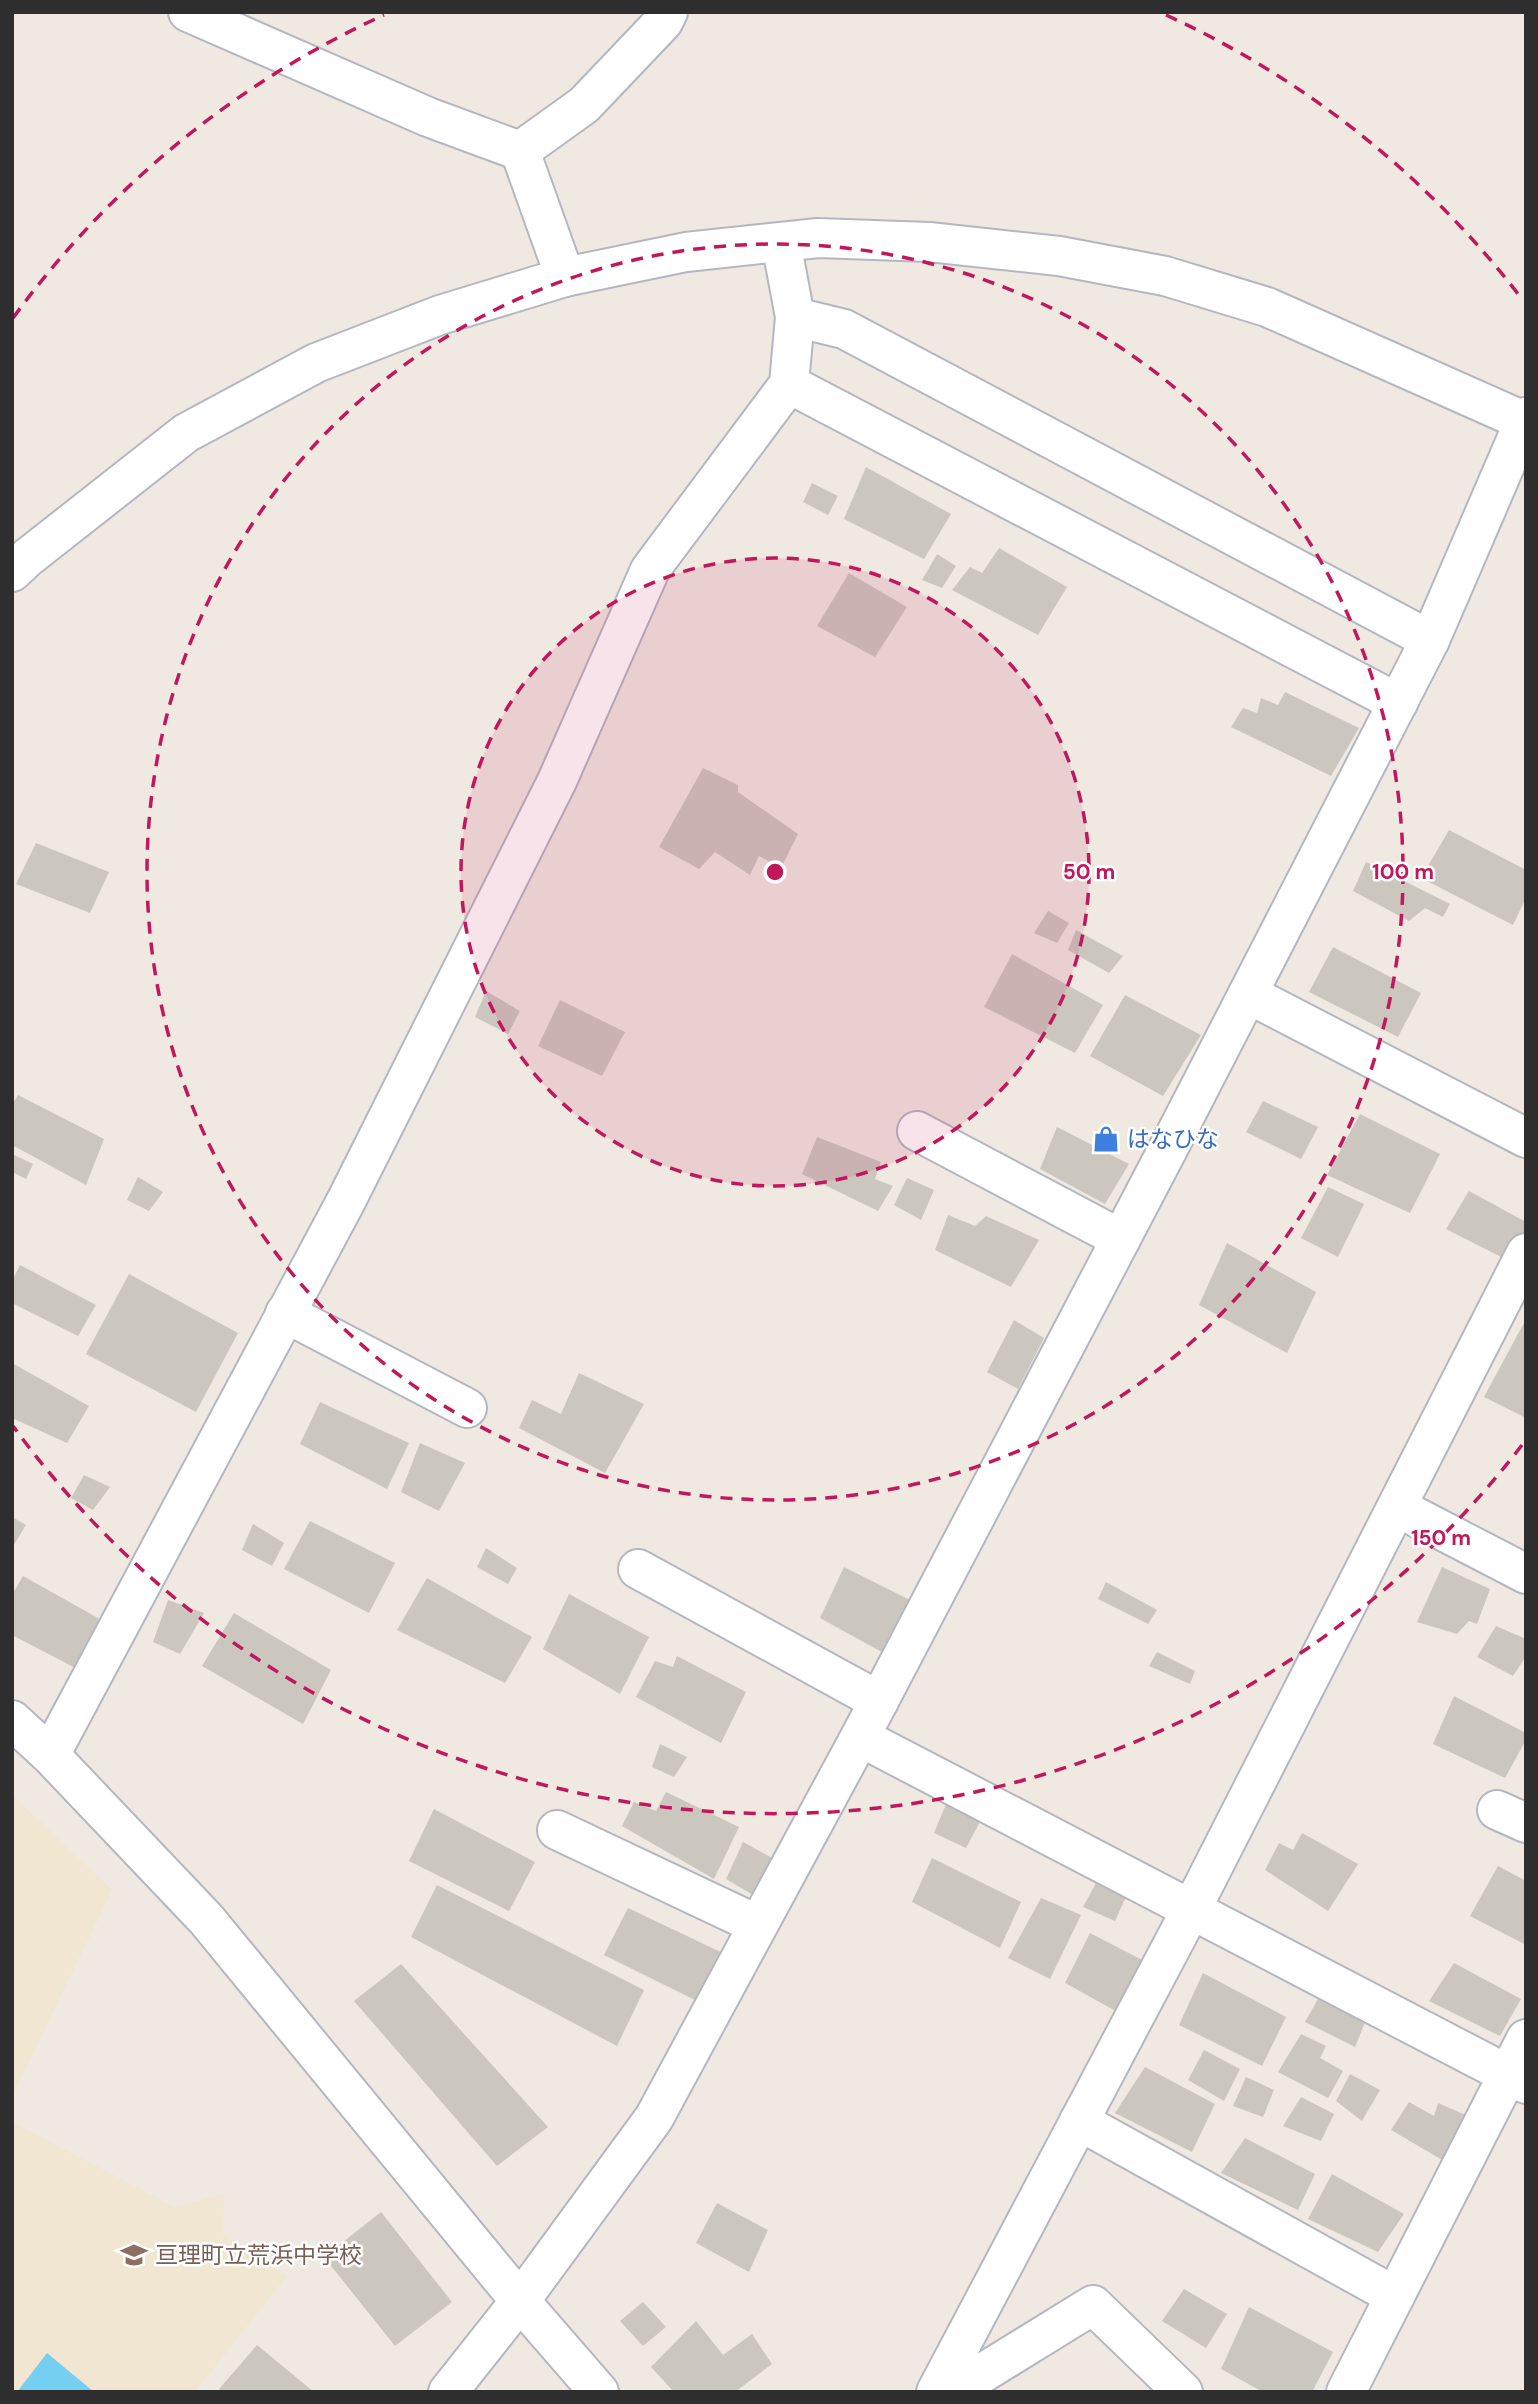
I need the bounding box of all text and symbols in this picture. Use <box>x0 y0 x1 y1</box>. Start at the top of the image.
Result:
text: 50 m <box>1063 858 1115 886</box>
text: 100 m <box>1372 858 1434 886</box>
centre of rings <box>763 860 787 884</box>
shop icon: はなひな <box>1091 1124 1121 1154</box>
place label: はなひな <box>1127 1124 1219 1154</box>
text: 150 m <box>1411 1524 1471 1552</box>
school or university icon: 亘理町立荒浜中学校 <box>119 2240 149 2270</box>
place label: 亘理町立荒浜中学校 <box>155 2240 362 2270</box>

